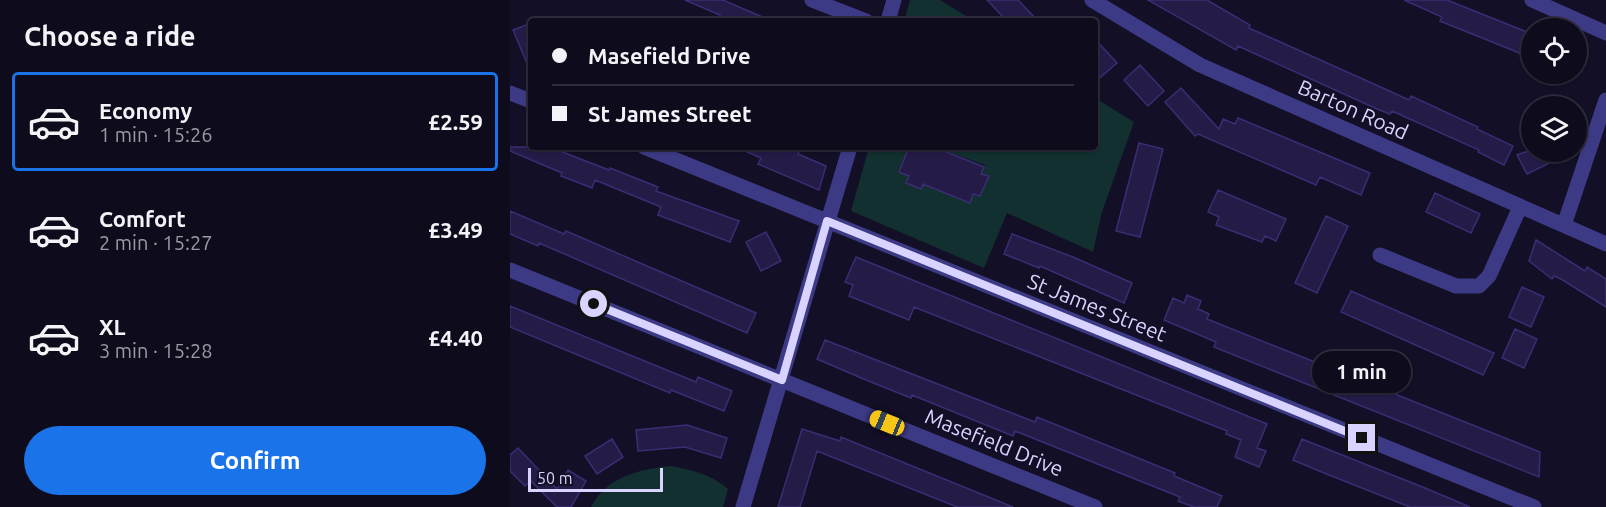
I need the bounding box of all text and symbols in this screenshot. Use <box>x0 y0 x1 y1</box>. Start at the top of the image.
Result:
map controls <box>1521 18 1587 162</box>
button: locate <box>1521 18 1587 84</box>
text: Choose a ride <box>24 21 196 51</box>
text: Masefield Drive <box>588 43 751 68</box>
street label: Barton Road <box>1295 74 1412 144</box>
icon: car <box>27 95 81 149</box>
button: layers <box>1521 96 1587 162</box>
text: Economy <box>99 98 192 123</box>
text: St James Street <box>588 101 752 126</box>
text: £2.59 <box>428 109 483 134</box>
text: 1 min · 15:26 <box>99 123 213 146</box>
icon: car <box>27 203 81 257</box>
text: Comfort <box>99 206 186 231</box>
text: £3.49 <box>428 217 483 242</box>
text: 2 min · 15:27 <box>99 231 213 254</box>
street label: St James Street <box>1025 268 1170 346</box>
route start <box>580 290 607 317</box>
icon: car <box>27 311 81 365</box>
text: XL <box>99 314 126 339</box>
text: £4.40 <box>428 325 483 350</box>
text: 3 min · 15:28 <box>99 339 213 362</box>
callout: 1 min <box>1312 351 1412 393</box>
text: 1 min <box>1336 360 1387 383</box>
street label: Masefield Drive <box>922 403 1067 481</box>
car <box>867 408 907 438</box>
route end <box>1348 424 1375 451</box>
button: Confirm <box>24 426 486 495</box>
scale bar <box>528 465 663 492</box>
text: 50 m <box>537 469 573 487</box>

